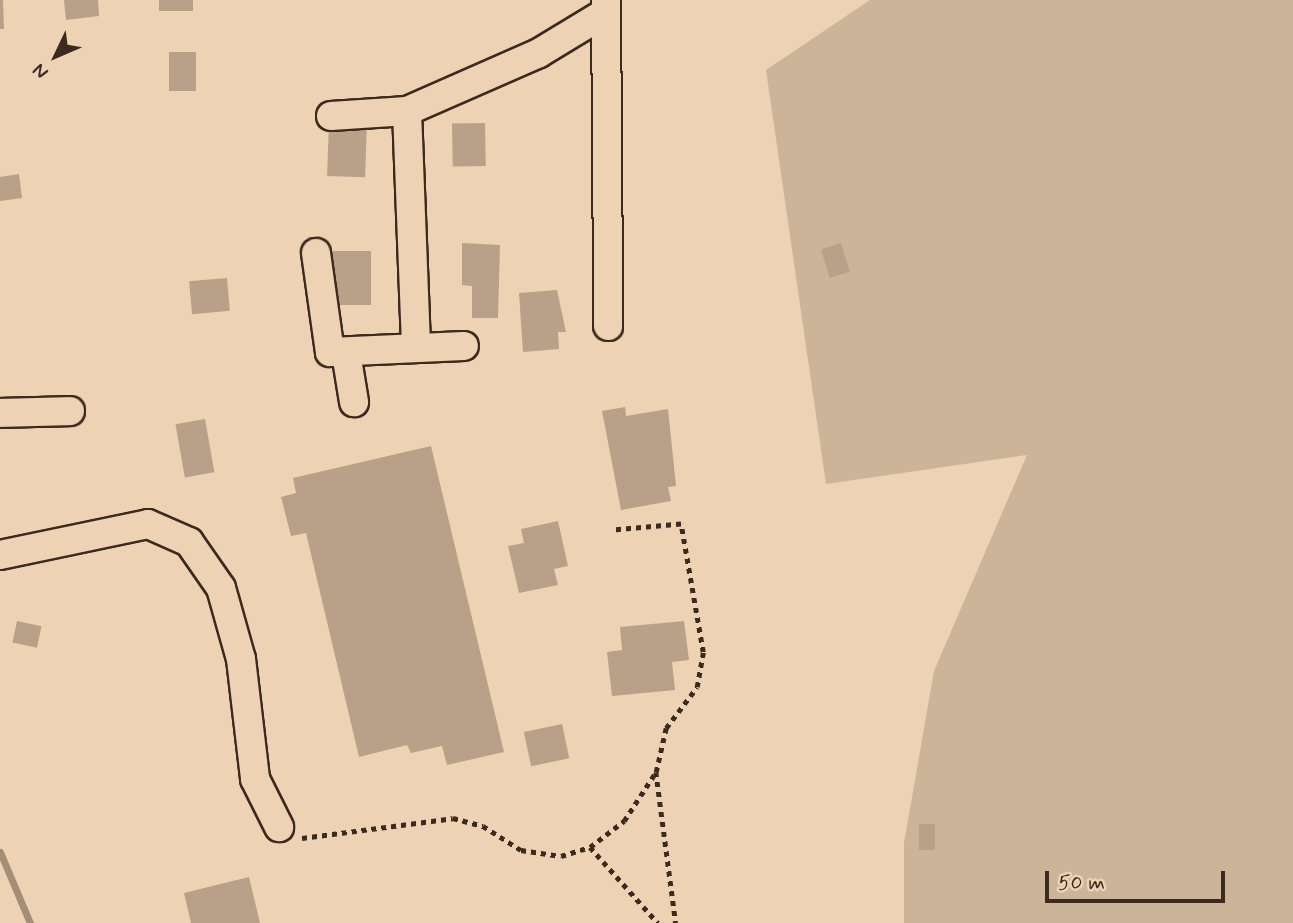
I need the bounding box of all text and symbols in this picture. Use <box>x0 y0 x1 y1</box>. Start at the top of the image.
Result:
north arrow <box>21 21 91 91</box>
text: N <box>27 58 54 84</box>
scale bar <box>1048 856 1228 900</box>
text: 50 m <box>1058 869 1105 897</box>

